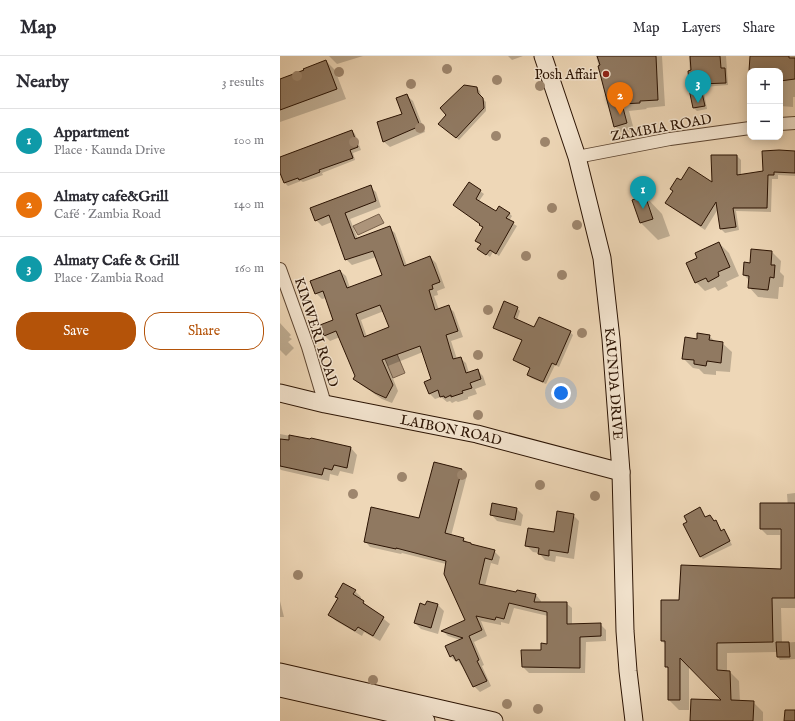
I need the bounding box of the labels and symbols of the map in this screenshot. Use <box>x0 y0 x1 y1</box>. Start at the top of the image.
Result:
place label: Posh Affair <box>534 66 598 84</box>
marker: Posh Affair <box>601 69 611 79</box>
pin: 3 <box>685 70 711 103</box>
pin: 2 <box>607 82 633 115</box>
street label: ZAMBIA ROAD <box>609 110 713 146</box>
pin: 1 <box>630 176 656 209</box>
street label: KIMWERI ROAD <box>290 275 342 389</box>
street label: KAUNDA DRIVE <box>600 327 627 441</box>
your location <box>551 383 571 403</box>
street label: LAIBON ROAD <box>398 411 504 450</box>

